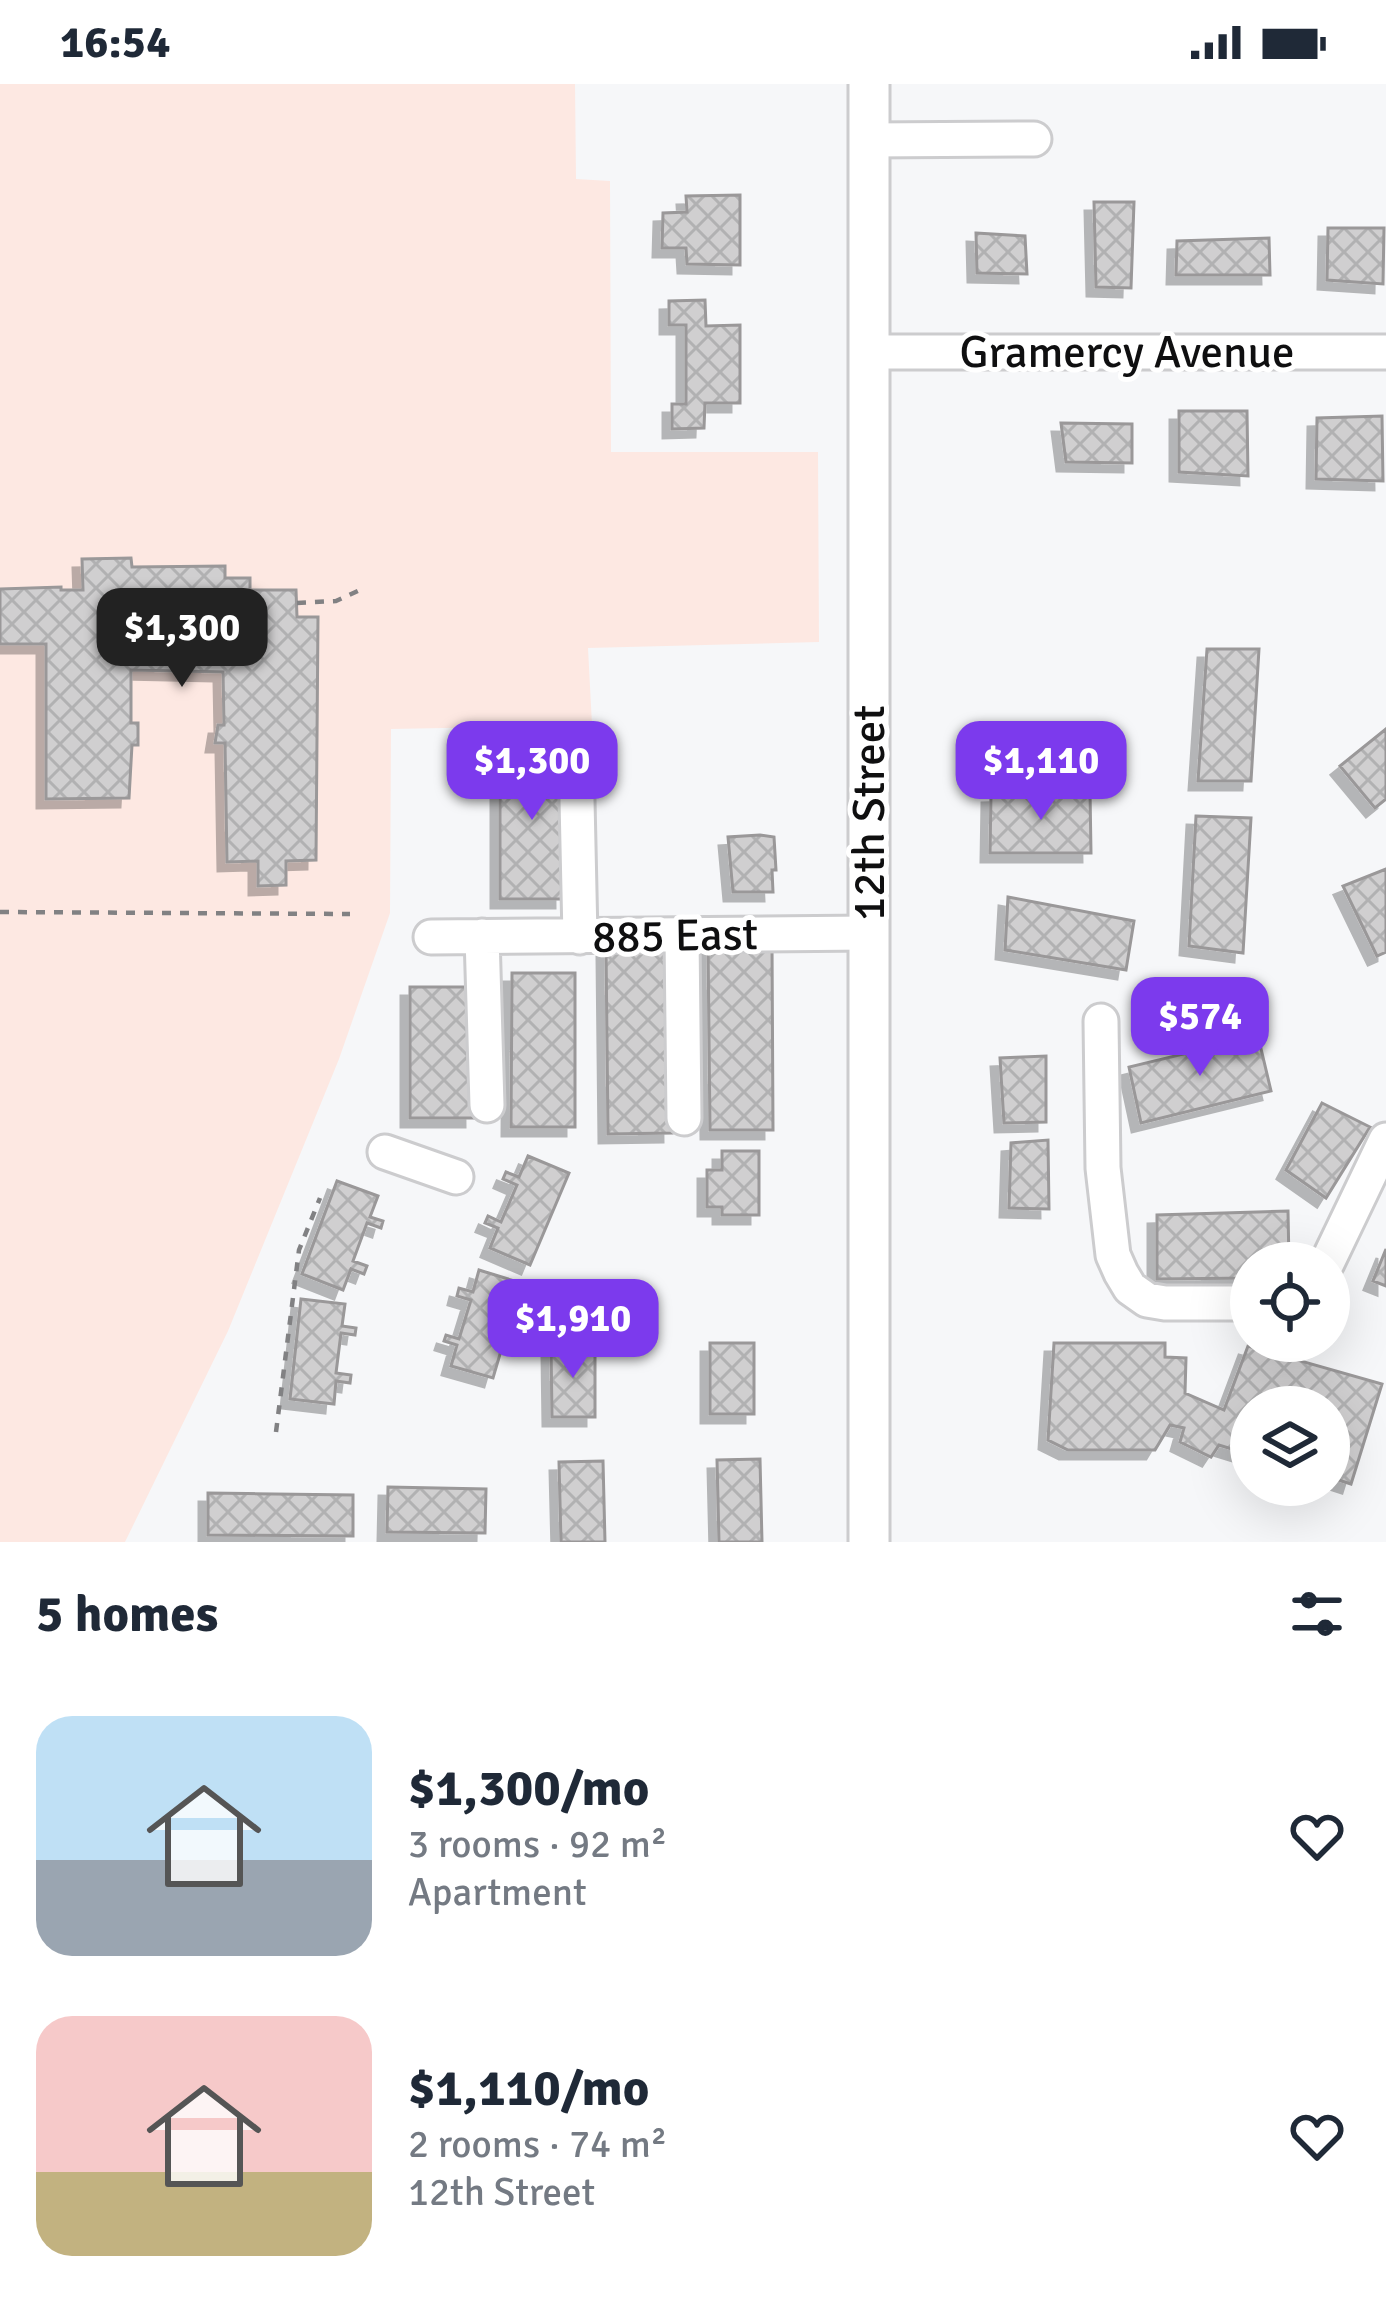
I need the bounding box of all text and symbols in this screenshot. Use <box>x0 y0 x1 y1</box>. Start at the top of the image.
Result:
text: 16:54 <box>60 15 170 70</box>
street label: Gramercy Avenue <box>960 325 1295 380</box>
pin: $1,300 <box>84 588 280 690</box>
text: $1,300 <box>124 603 240 651</box>
street label: 12th Street <box>842 705 897 921</box>
pin: $1,300 <box>434 721 630 823</box>
pin: $1,110 <box>943 721 1139 823</box>
text: $1,300 <box>474 736 590 784</box>
text: $1,110 <box>983 736 1099 784</box>
street label: 885 East <box>591 907 759 965</box>
pin: $574 <box>1129 977 1271 1079</box>
text: $574 <box>1158 992 1242 1040</box>
map controls <box>1230 1242 1350 1506</box>
button: locate <box>1230 1242 1350 1362</box>
pin: $1,910 <box>475 1279 671 1381</box>
text: $1,910 <box>515 1294 631 1342</box>
button: layers <box>1230 1386 1350 1506</box>
icon: filters <box>1284 1581 1350 1647</box>
text: 5 homes <box>36 1583 218 1646</box>
text: $1,300/mo <box>408 1757 649 1820</box>
icon: home <box>132 1764 276 1908</box>
icon: heart <box>1284 1803 1350 1869</box>
text: 3 rooms · 92 m² <box>408 1820 667 1868</box>
text: Apartment <box>408 1868 587 1916</box>
text: $1,110/mo <box>408 2057 649 2120</box>
icon: home <box>132 2064 276 2208</box>
icon: heart <box>1284 2103 1350 2169</box>
text: 2 rooms · 74 m² <box>408 2120 667 2168</box>
text: 12th Street <box>408 2168 595 2216</box>

